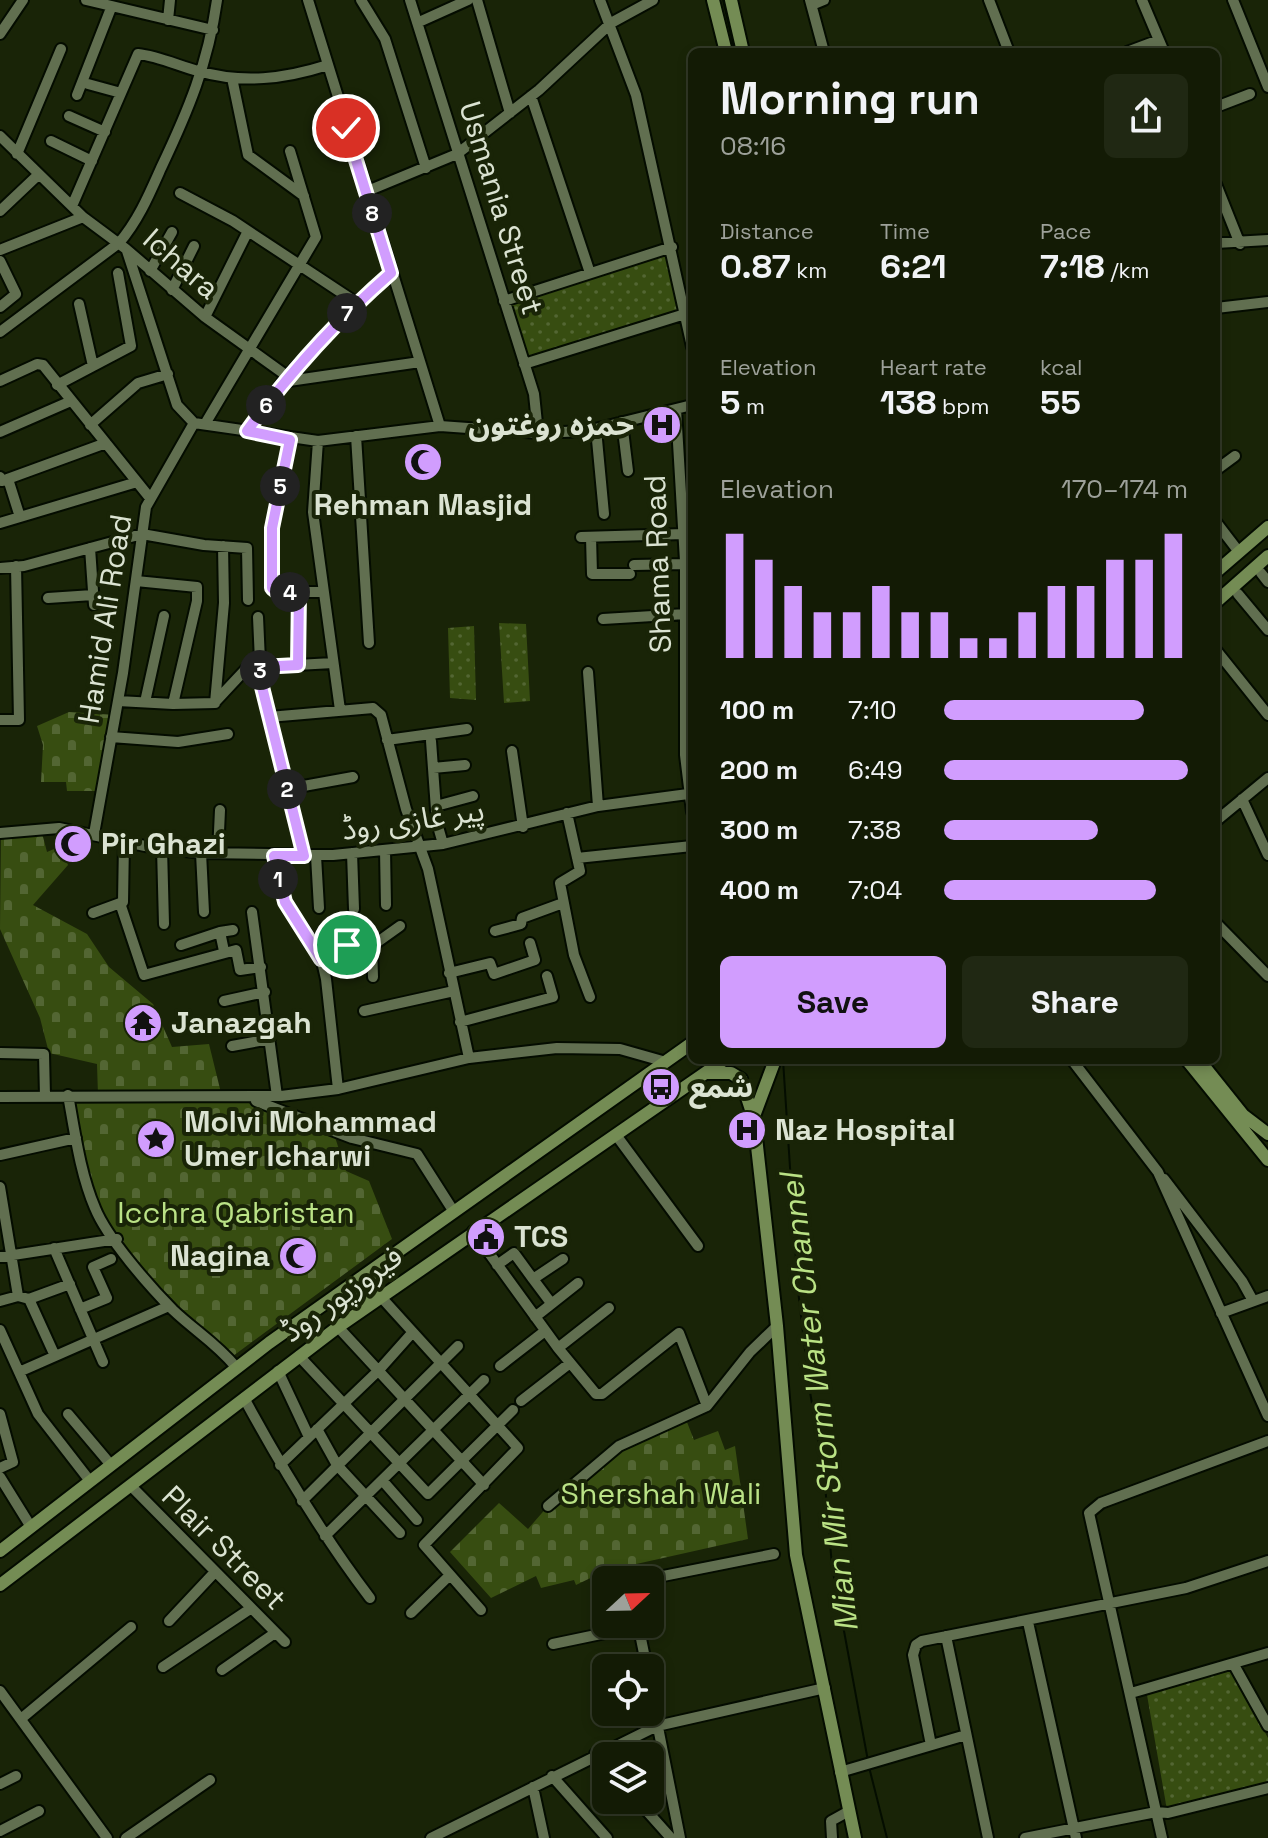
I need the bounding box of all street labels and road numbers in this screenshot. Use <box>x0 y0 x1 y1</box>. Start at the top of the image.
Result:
street label: Usmania Street <box>450 96 552 319</box>
street label: Ichara <box>135 220 228 308</box>
street label: Shama Road <box>635 474 680 654</box>
street label: Hamid Ali Road <box>69 511 140 726</box>
street label: پیر غازی روڈ <box>339 790 487 849</box>
street label: فیروزپور روڈ <box>273 1237 410 1351</box>
street label: Plair Street <box>154 1477 295 1618</box>

